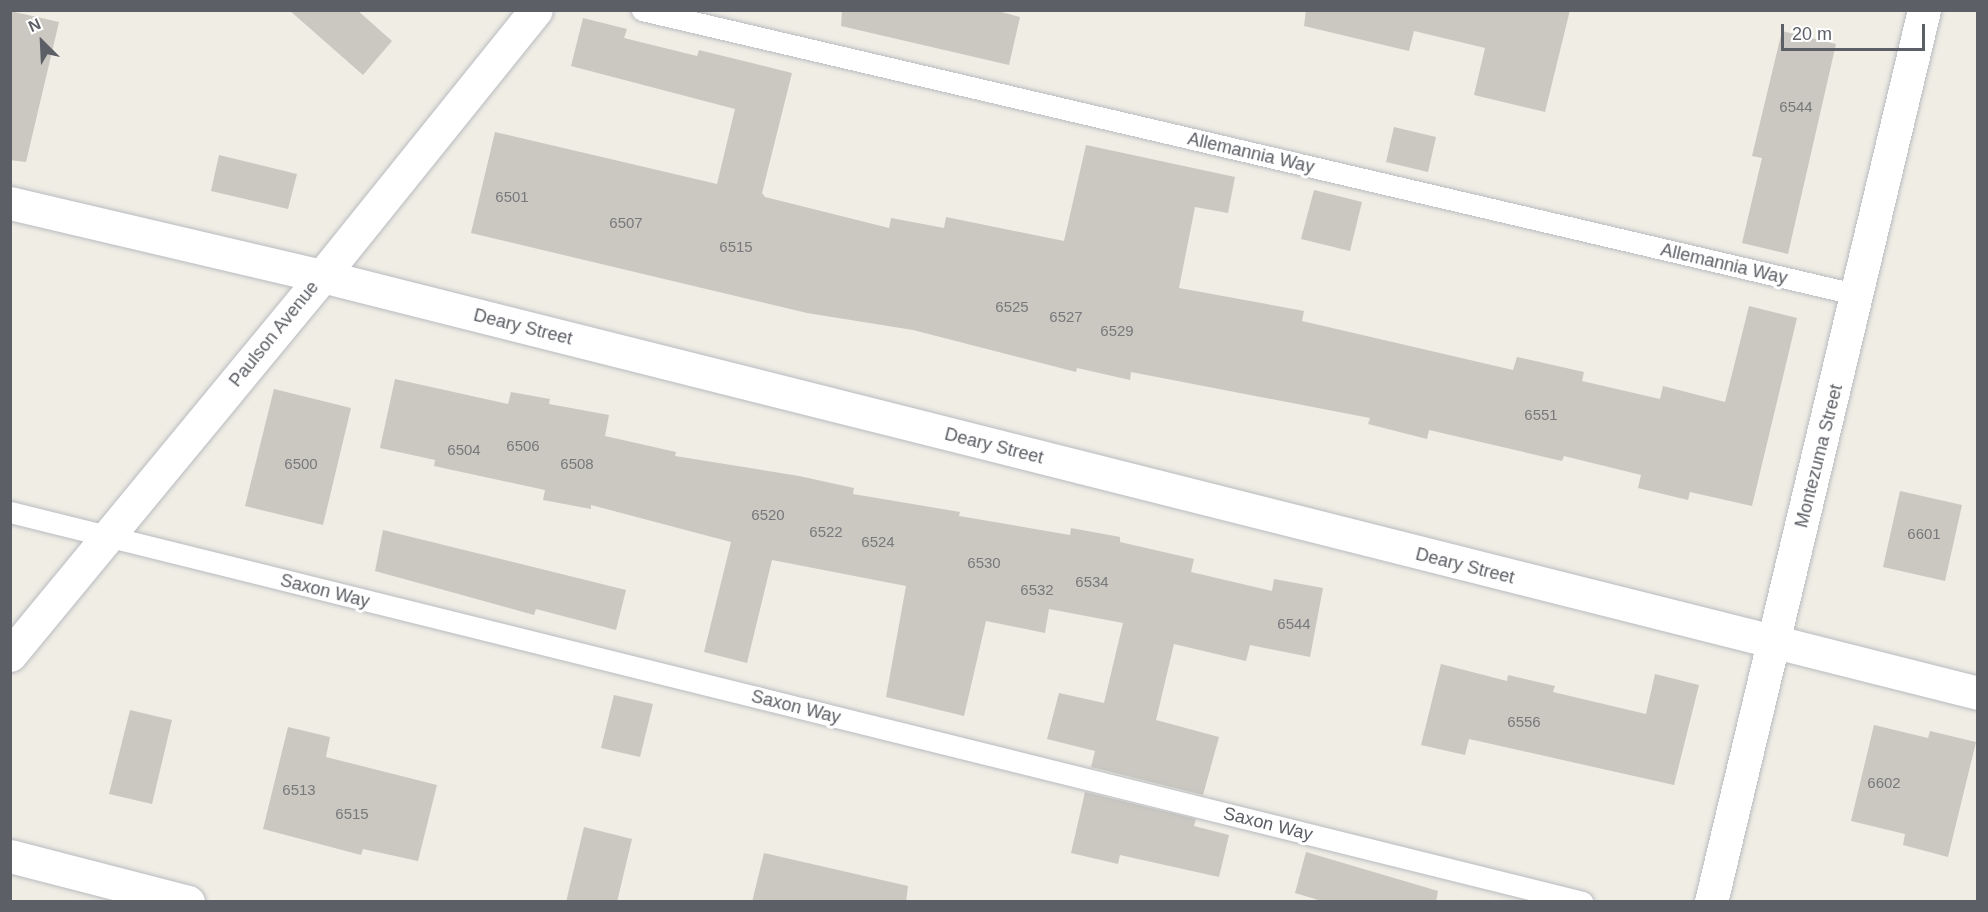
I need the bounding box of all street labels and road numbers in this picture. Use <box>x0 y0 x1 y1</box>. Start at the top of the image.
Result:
street label: Allemannia Way <box>1186 128 1316 178</box>
street label: Allemannia Way <box>1659 239 1789 289</box>
street label: Paulson Avenue <box>224 276 324 392</box>
street label: Deary Street <box>471 304 575 350</box>
street label: Montezuma Street <box>1791 382 1847 530</box>
street label: Deary Street <box>942 423 1046 469</box>
street label: Deary Street <box>1413 543 1517 589</box>
street label: Saxon Way <box>278 569 372 613</box>
street label: Saxon Way <box>749 685 843 729</box>
street label: Saxon Way <box>1221 802 1315 846</box>

